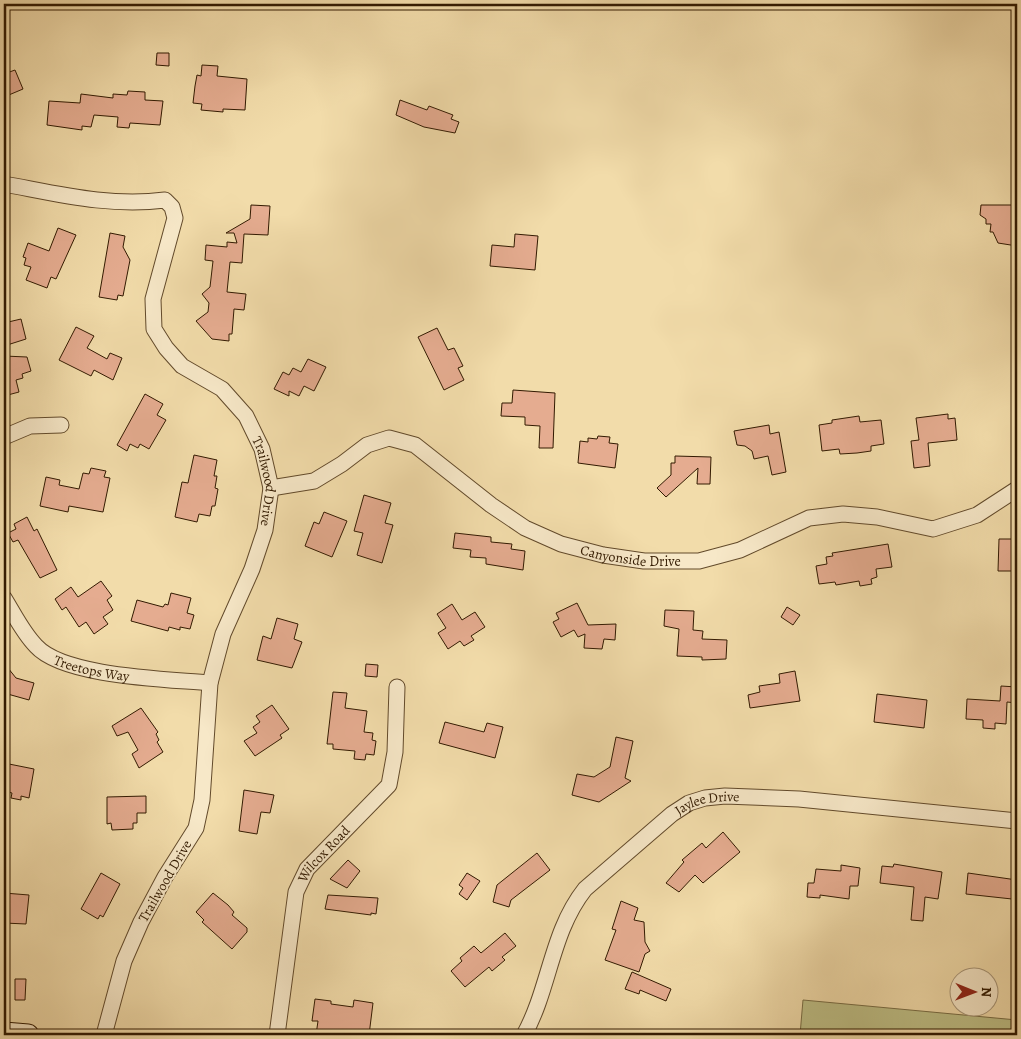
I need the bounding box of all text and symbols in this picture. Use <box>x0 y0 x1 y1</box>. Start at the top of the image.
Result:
street label: Trailwood Drive <box>248 433 281 528</box>
street label: Canyonside Drive <box>578 540 681 571</box>
street label: Treetops Way <box>51 650 131 686</box>
street label: Jaylee Drive <box>671 786 740 819</box>
street label: Wilcox Road <box>292 821 354 886</box>
street label: Trailwood Drive <box>134 837 196 925</box>
north arrow <box>948 966 998 1016</box>
text: N <box>977 987 996 997</box>

